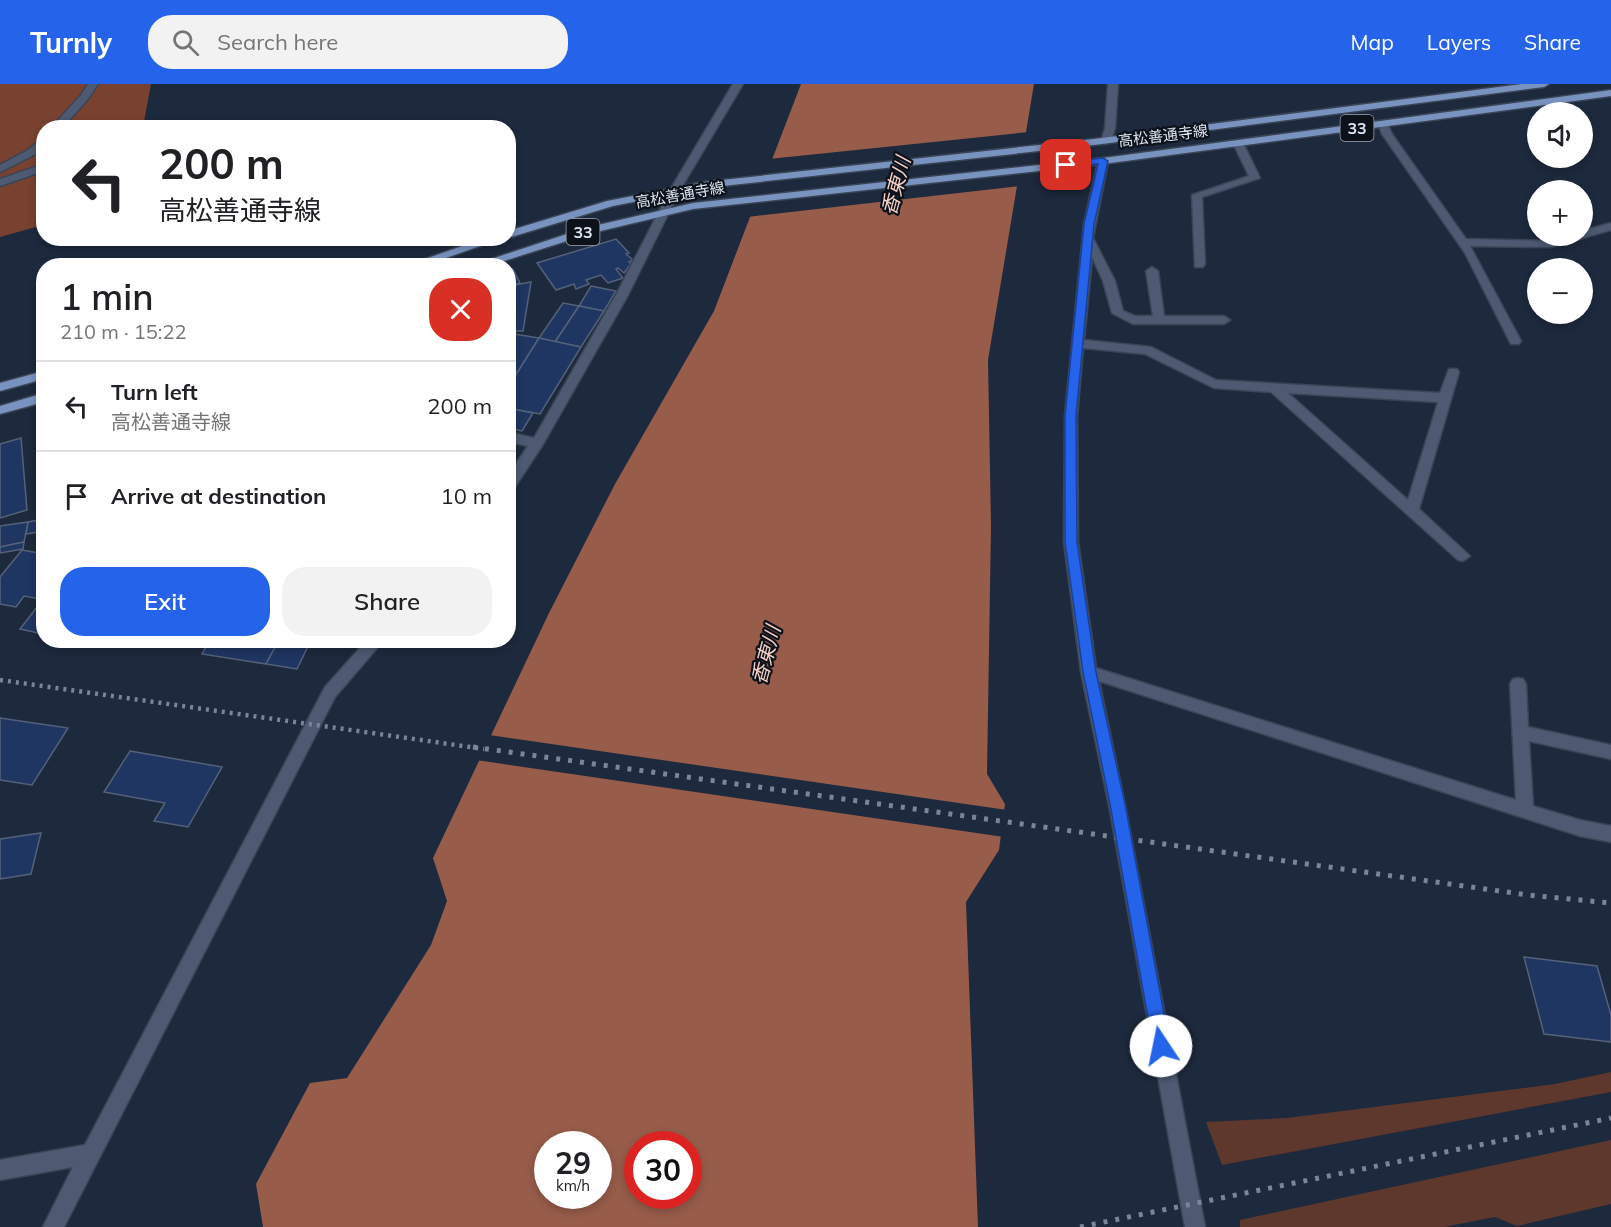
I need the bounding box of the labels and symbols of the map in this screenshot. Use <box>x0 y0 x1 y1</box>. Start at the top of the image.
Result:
road number: 33 <box>1340 115 1374 141</box>
street label: 高松善通寺線 <box>1117 121 1209 150</box>
pin <box>1040 139 1091 190</box>
water label: 香東川 <box>876 152 916 218</box>
street label: 高松善通寺線 <box>634 177 726 212</box>
road number: 33 <box>566 219 600 245</box>
water label: 香東川 <box>746 621 786 687</box>
position arrow <box>1129 1014 1193 1078</box>
speed limit sign: 30 <box>624 1131 702 1209</box>

